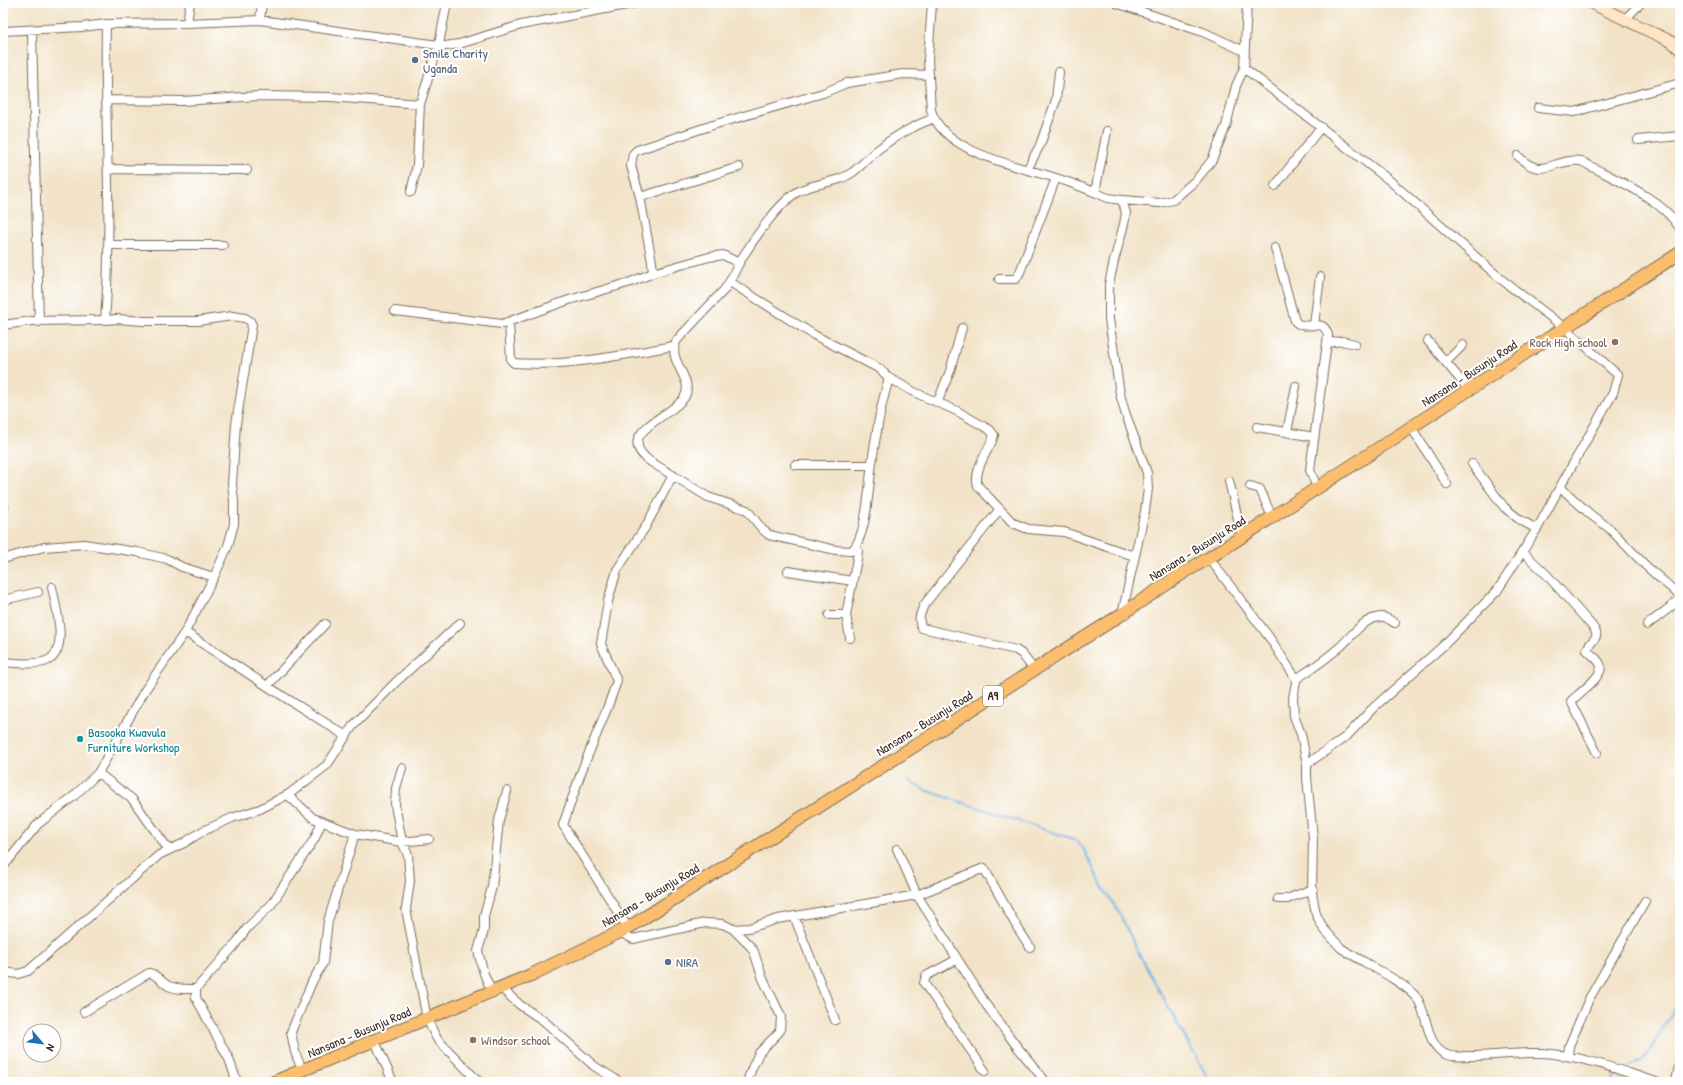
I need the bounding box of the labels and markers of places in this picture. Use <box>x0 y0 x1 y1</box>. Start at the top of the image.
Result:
place label: Smile Charity Uganda <box>423 44 488 77</box>
marker: Smile Charity Uganda <box>410 55 420 65</box>
place label: Rock High school <box>1530 333 1608 351</box>
marker: Rock High school <box>1610 337 1620 347</box>
place label: Basooka Kwavula Furniture Workshop <box>87 723 180 756</box>
marker: Basooka Kwavula Furniture Workshop <box>75 734 85 744</box>
place label: NIRA <box>676 953 699 971</box>
marker: NIRA <box>663 957 673 967</box>
place label: Windsor school <box>481 1031 551 1049</box>
marker: Windsor school <box>468 1035 478 1045</box>

